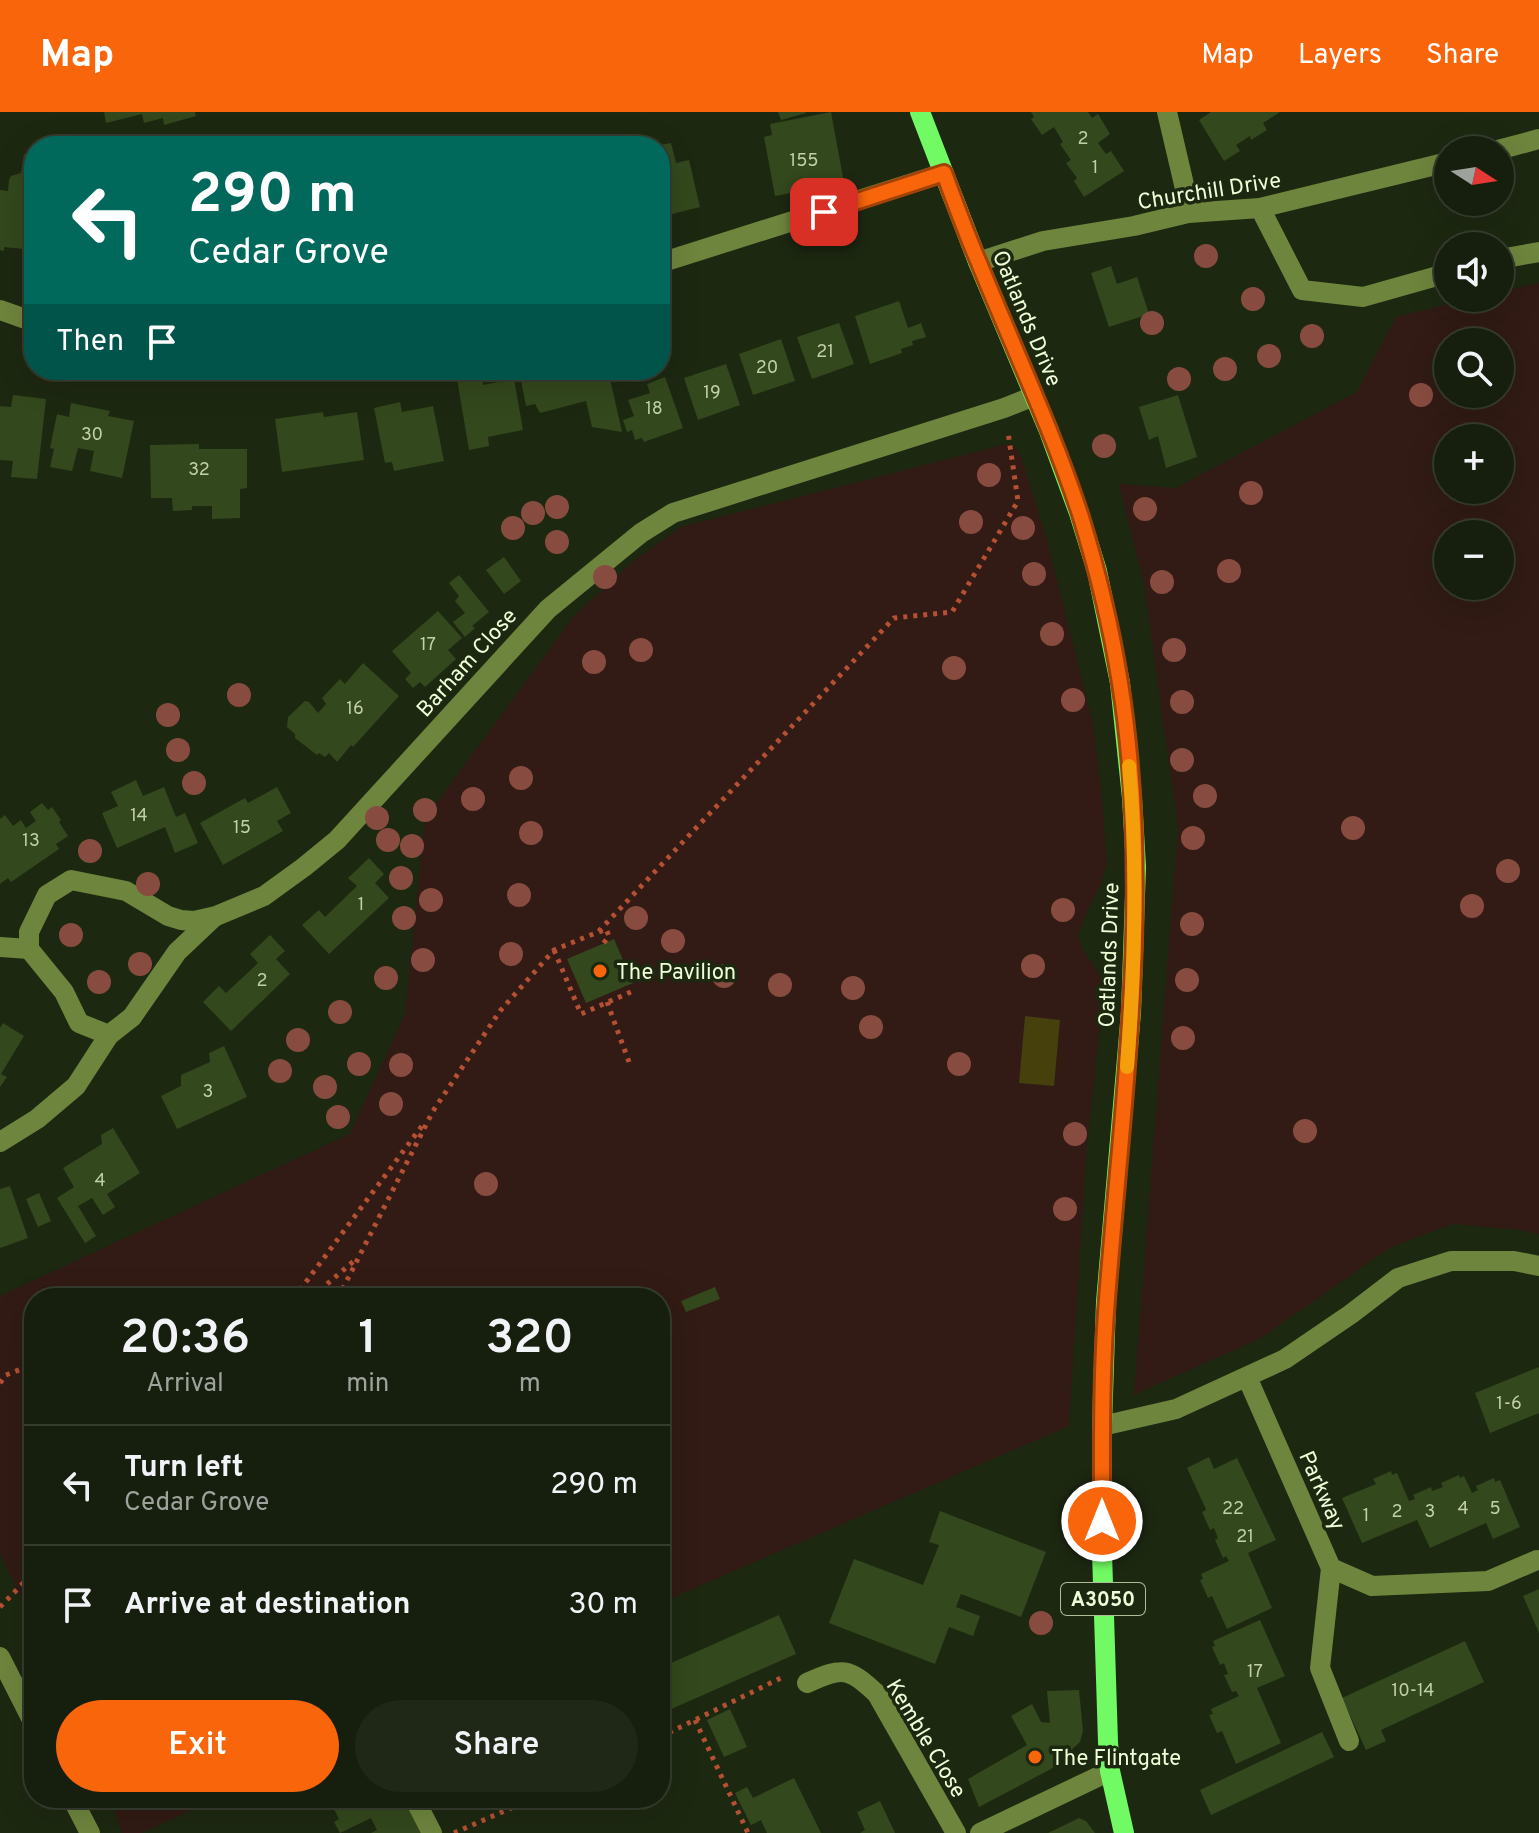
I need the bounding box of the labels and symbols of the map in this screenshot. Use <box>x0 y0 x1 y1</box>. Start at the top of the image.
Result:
house number: 2 <box>1077 128 1089 151</box>
north arrow <box>1434 136 1514 216</box>
house number: 155 <box>789 150 819 173</box>
house number: 1 <box>1092 157 1098 180</box>
street label: Churchill Drive <box>1136 168 1283 217</box>
pin <box>790 178 858 246</box>
street label: Oatlands Drive <box>985 247 1066 391</box>
house number: 21 <box>816 341 834 364</box>
house number: 20 <box>756 357 778 380</box>
house number: 19 <box>703 382 721 405</box>
house number: 18 <box>645 398 663 421</box>
house number: 30 <box>81 424 103 447</box>
house number: 32 <box>188 459 210 482</box>
street label: Barham Close <box>412 604 524 724</box>
house number: 17 <box>420 634 436 657</box>
house number: 16 <box>346 698 364 721</box>
house number: 14 <box>130 805 148 828</box>
house number: 15 <box>233 817 251 840</box>
house number: 13 <box>22 830 40 853</box>
street label: Oatlands Drive <box>1094 882 1127 1028</box>
house number: 1 <box>358 894 364 917</box>
place label: The Pavilion <box>616 960 736 987</box>
marker: The Pavilion <box>591 962 609 980</box>
house number: 2 <box>256 970 268 993</box>
house number: 3 <box>203 1081 213 1104</box>
house number: 4 <box>94 1170 106 1193</box>
house number: 1-6 <box>1496 1393 1522 1416</box>
street label: Parkway <box>1291 1447 1350 1535</box>
position arrow <box>1060 1479 1144 1563</box>
house number: 22 <box>1222 1498 1244 1521</box>
house number: 4 <box>1457 1498 1469 1521</box>
house number: 5 <box>1489 1498 1501 1521</box>
house number: 2 <box>1391 1501 1403 1524</box>
house number: 3 <box>1425 1501 1435 1524</box>
house number: 1 <box>1363 1505 1369 1528</box>
house number: 21 <box>1236 1526 1254 1549</box>
road number: A3050 <box>1061 1583 1145 1615</box>
house number: 17 <box>1247 1661 1263 1684</box>
street label: Kemble Close <box>879 1675 971 1804</box>
house number: 10-14 <box>1392 1680 1434 1703</box>
place label: The Flintgate <box>1051 1746 1181 1773</box>
marker: The Flintgate <box>1026 1748 1044 1766</box>

